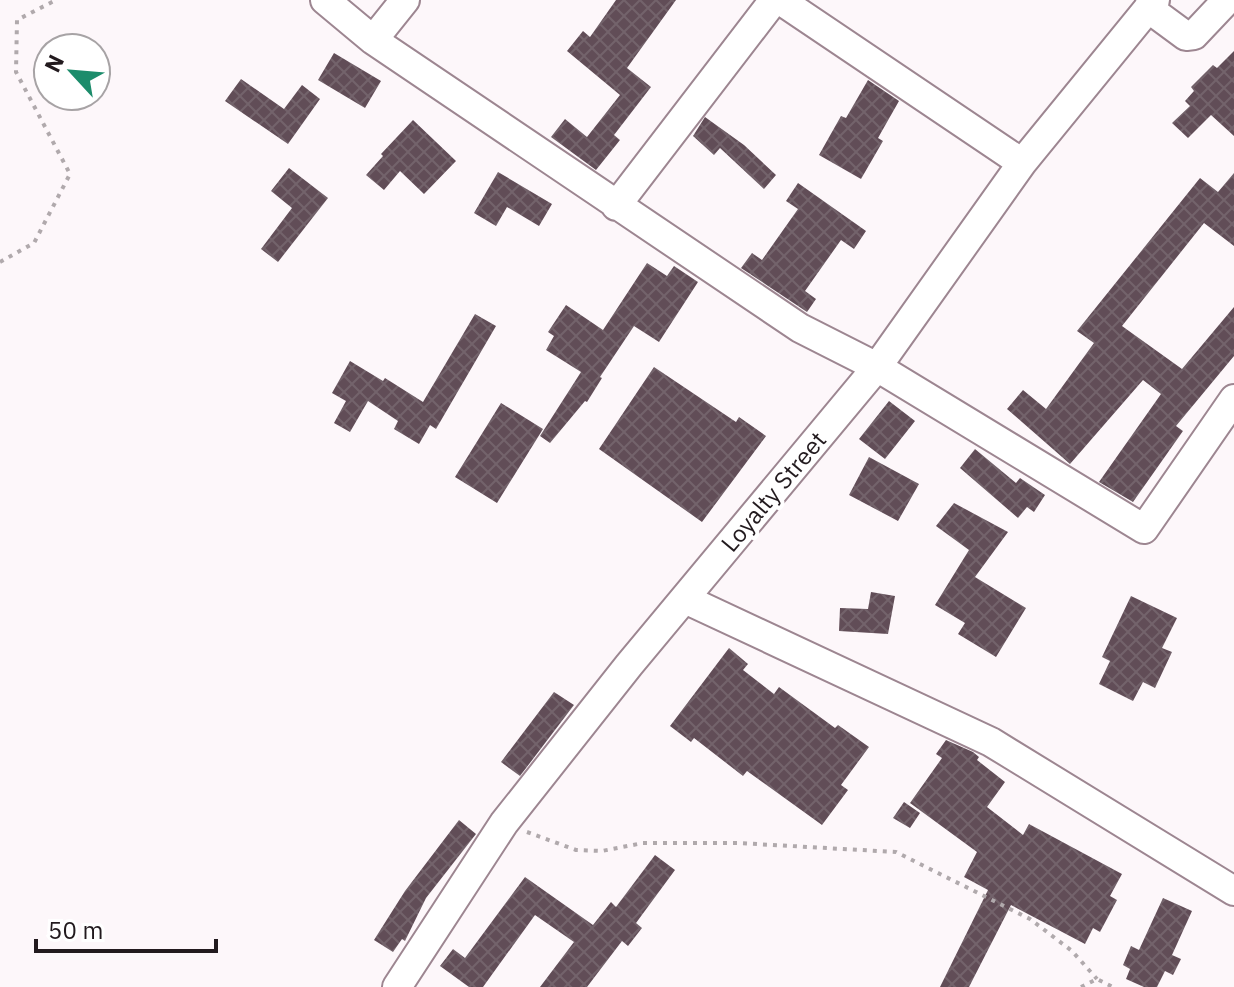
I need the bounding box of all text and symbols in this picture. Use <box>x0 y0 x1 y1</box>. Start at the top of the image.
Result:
north arrow <box>32 32 112 112</box>
text: N <box>37 49 70 77</box>
street label: Loyalty Street <box>713 424 833 558</box>
scale bar <box>36 903 216 953</box>
text: 50 m <box>48 914 103 946</box>

